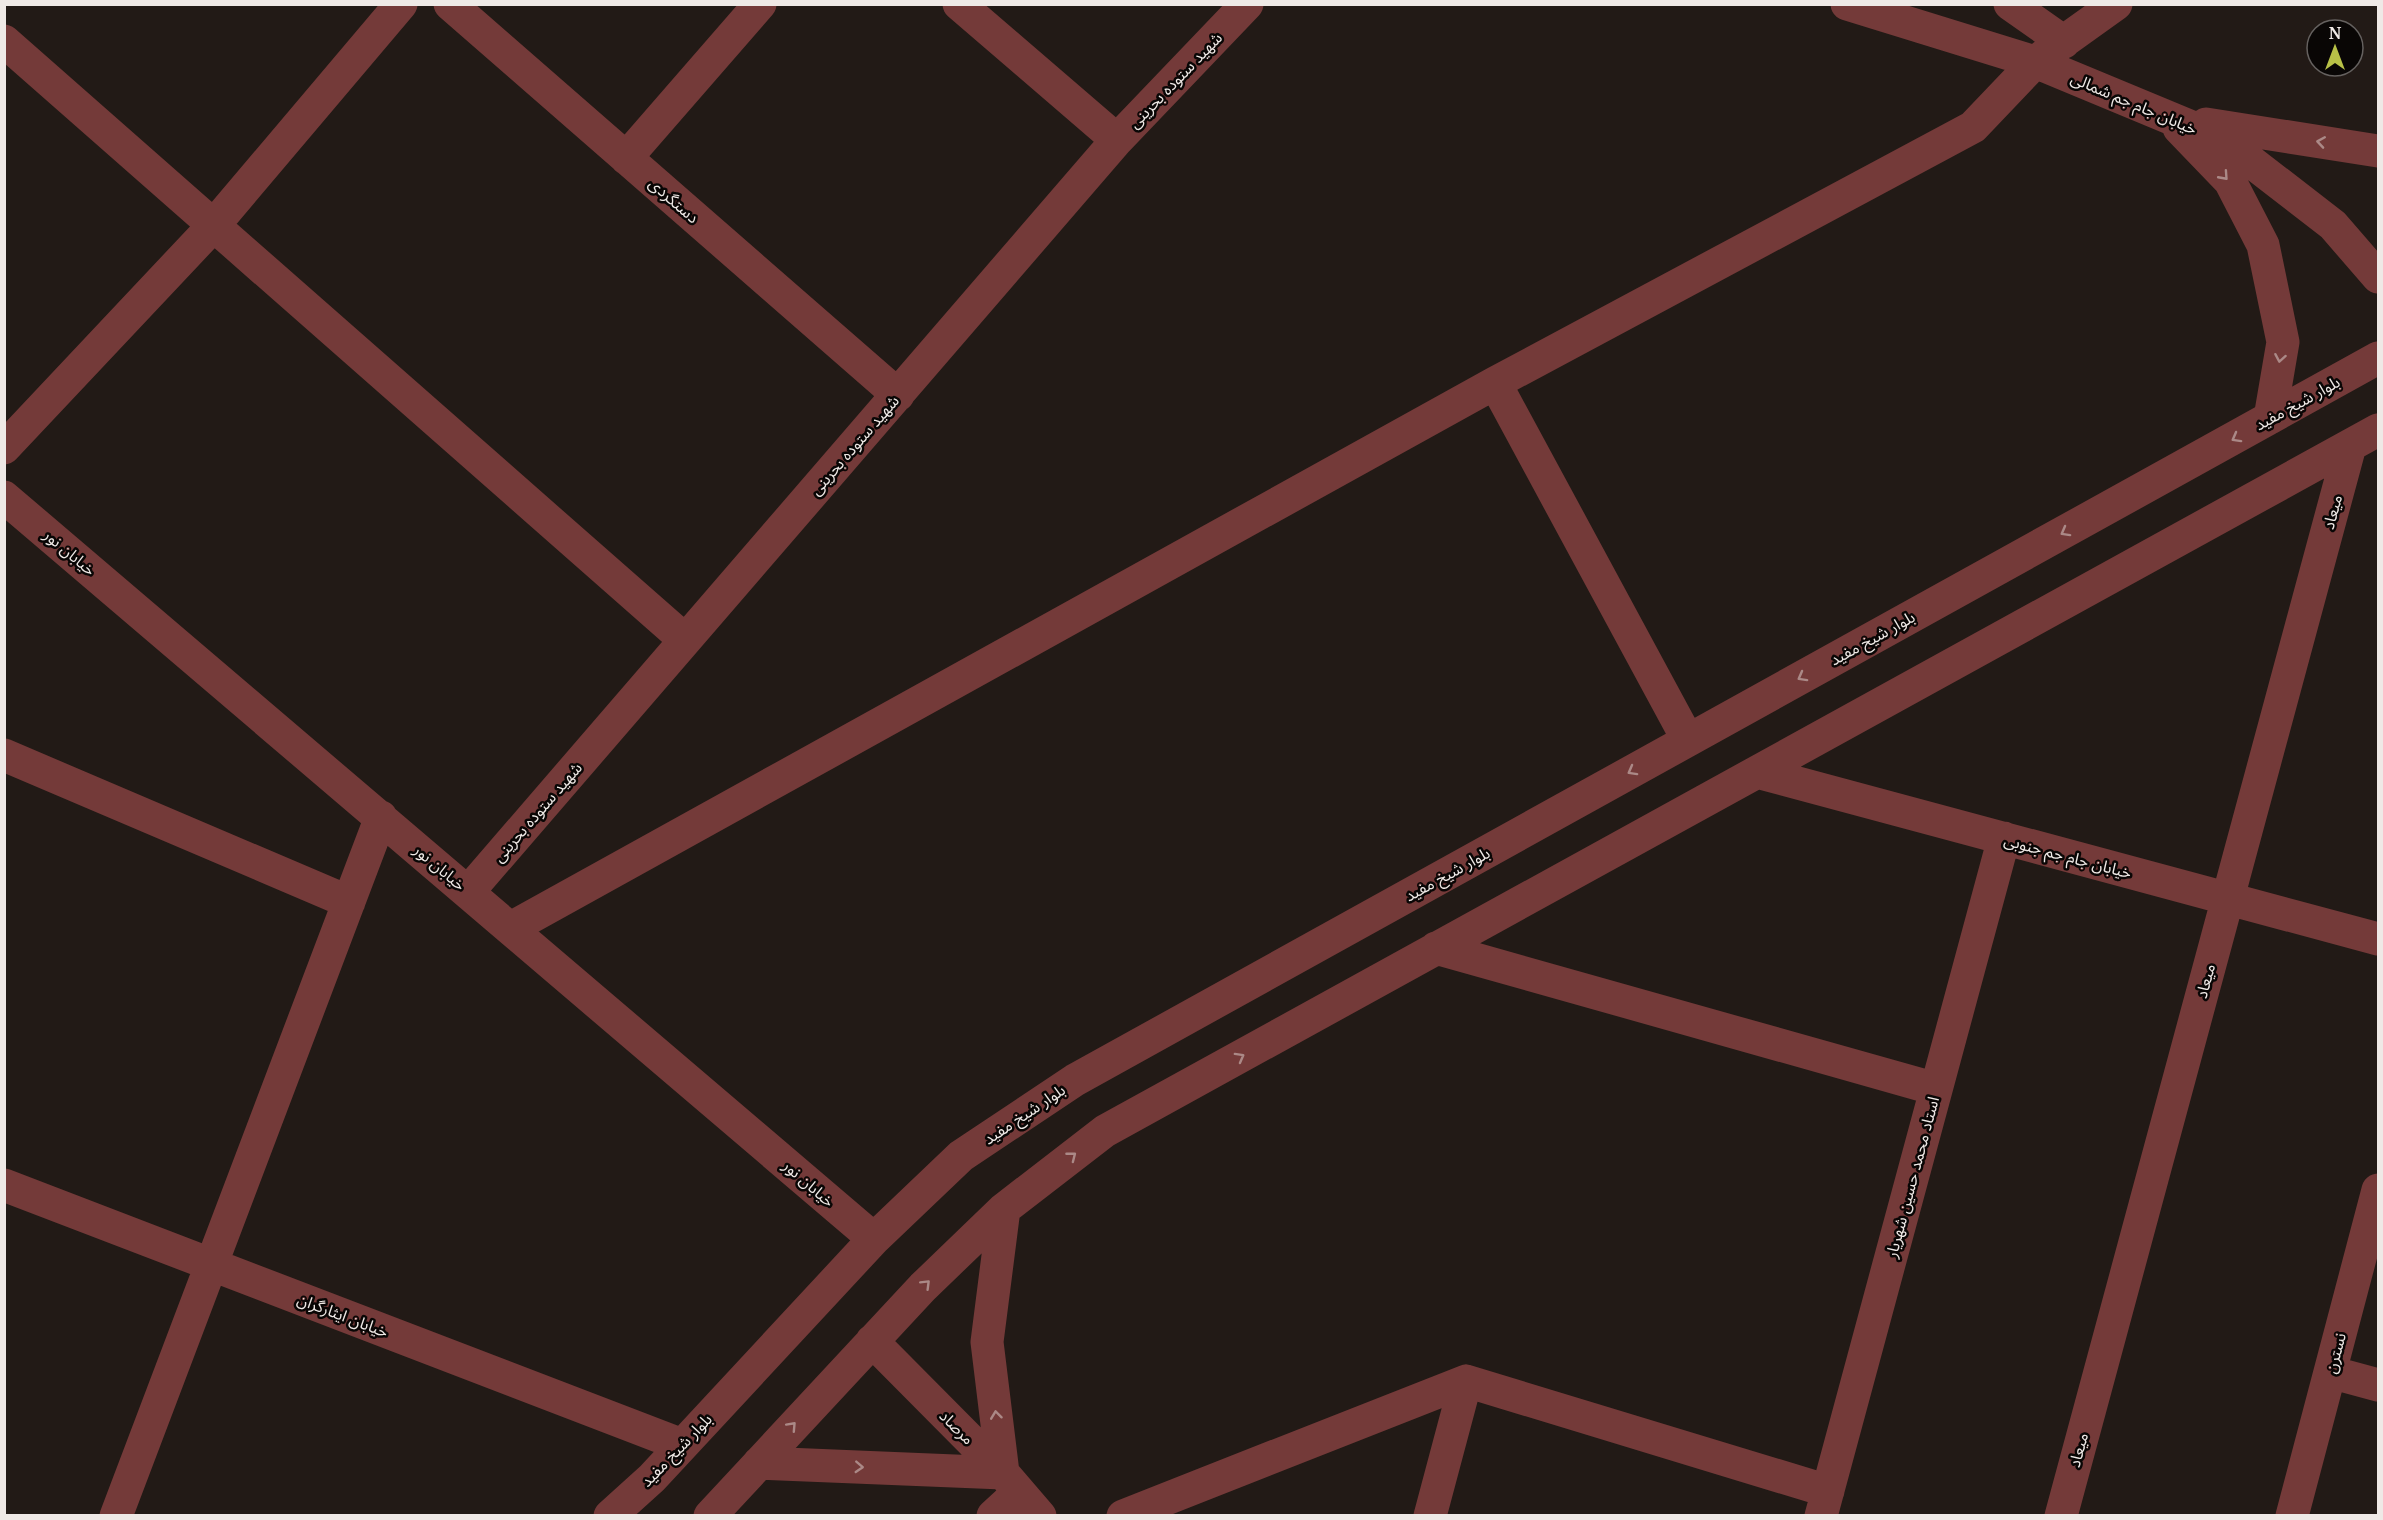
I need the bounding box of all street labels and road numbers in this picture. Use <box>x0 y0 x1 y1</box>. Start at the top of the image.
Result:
street label: شهید ستوده بحرینی <box>1123 27 1227 133</box>
street label: خیابان جام جم شمالی <box>2067 66 2200 141</box>
street label: دستگردی <box>644 172 704 228</box>
street label: بلوار شیخ مفید <box>2250 371 2345 437</box>
street label: شهید ستوده بحرینی <box>804 390 904 500</box>
street label: میعاد <box>2317 492 2347 532</box>
street label: خیابان نور <box>38 523 101 580</box>
street label: بلوار شیخ مفید <box>1825 606 1920 672</box>
street label: شهید ستوده بحرینی <box>487 757 587 867</box>
street label: خیابان جام جم جنوبی <box>2001 828 2134 886</box>
street label: خیابان نور <box>408 838 471 895</box>
street label: بلوار شیخ مفید <box>1400 842 1495 908</box>
street label: میعاد <box>2190 961 2220 1001</box>
street label: بلوار شیخ مفید <box>979 1078 1070 1151</box>
street label: استاد محمد حسین شهریار <box>1880 1094 1944 1261</box>
street label: خیابان نور <box>778 1154 840 1212</box>
street label: خیابان ایثارگران <box>294 1288 392 1342</box>
street label: نسترن <box>2319 1330 2351 1376</box>
street label: مرصاد <box>935 1405 979 1449</box>
street label: بلوار شیخ مفید <box>635 1408 718 1493</box>
street label: میعاد <box>2063 1430 2093 1470</box>

